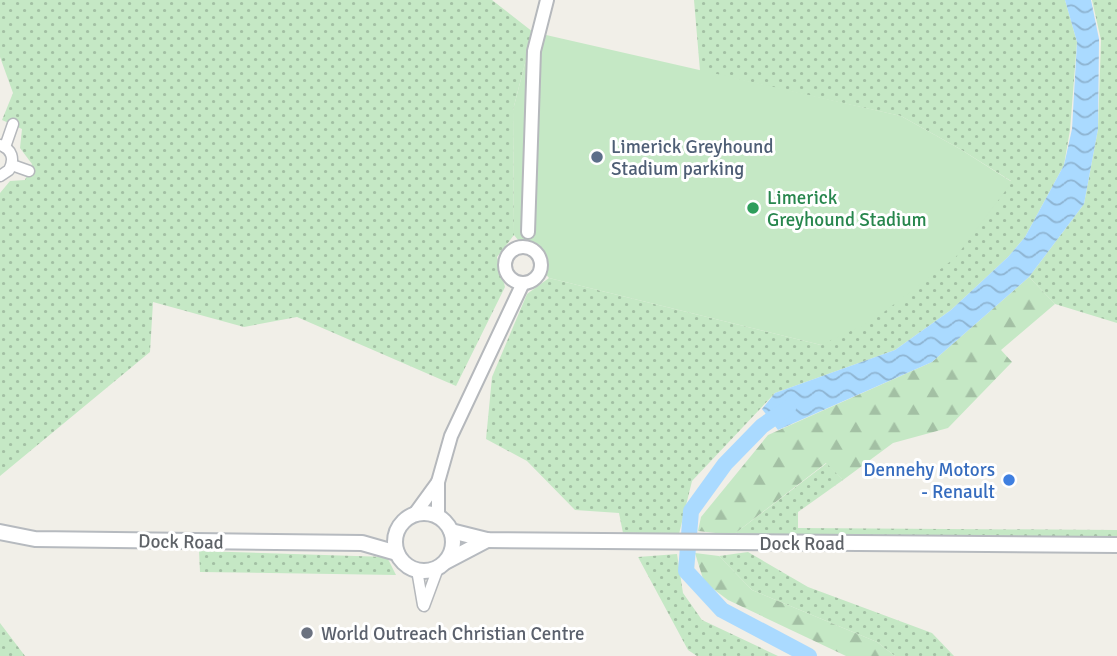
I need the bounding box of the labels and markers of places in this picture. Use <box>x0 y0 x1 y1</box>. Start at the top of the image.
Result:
place label: Limerick Greyhound Stadium parking <box>611 135 774 181</box>
marker: Limerick Greyhound Stadium parking <box>589 149 605 165</box>
place label: Limerick Greyhound Stadium <box>767 186 927 232</box>
marker: Limerick Greyhound Stadium <box>745 200 761 216</box>
place label: Dennehy Motors - Renault <box>863 458 995 504</box>
marker: Dennehy Motors - Renault <box>1001 472 1017 488</box>
place label: World Outreach Christian Centre <box>321 622 584 646</box>
marker: World Outreach Christian Centre <box>299 625 315 641</box>

